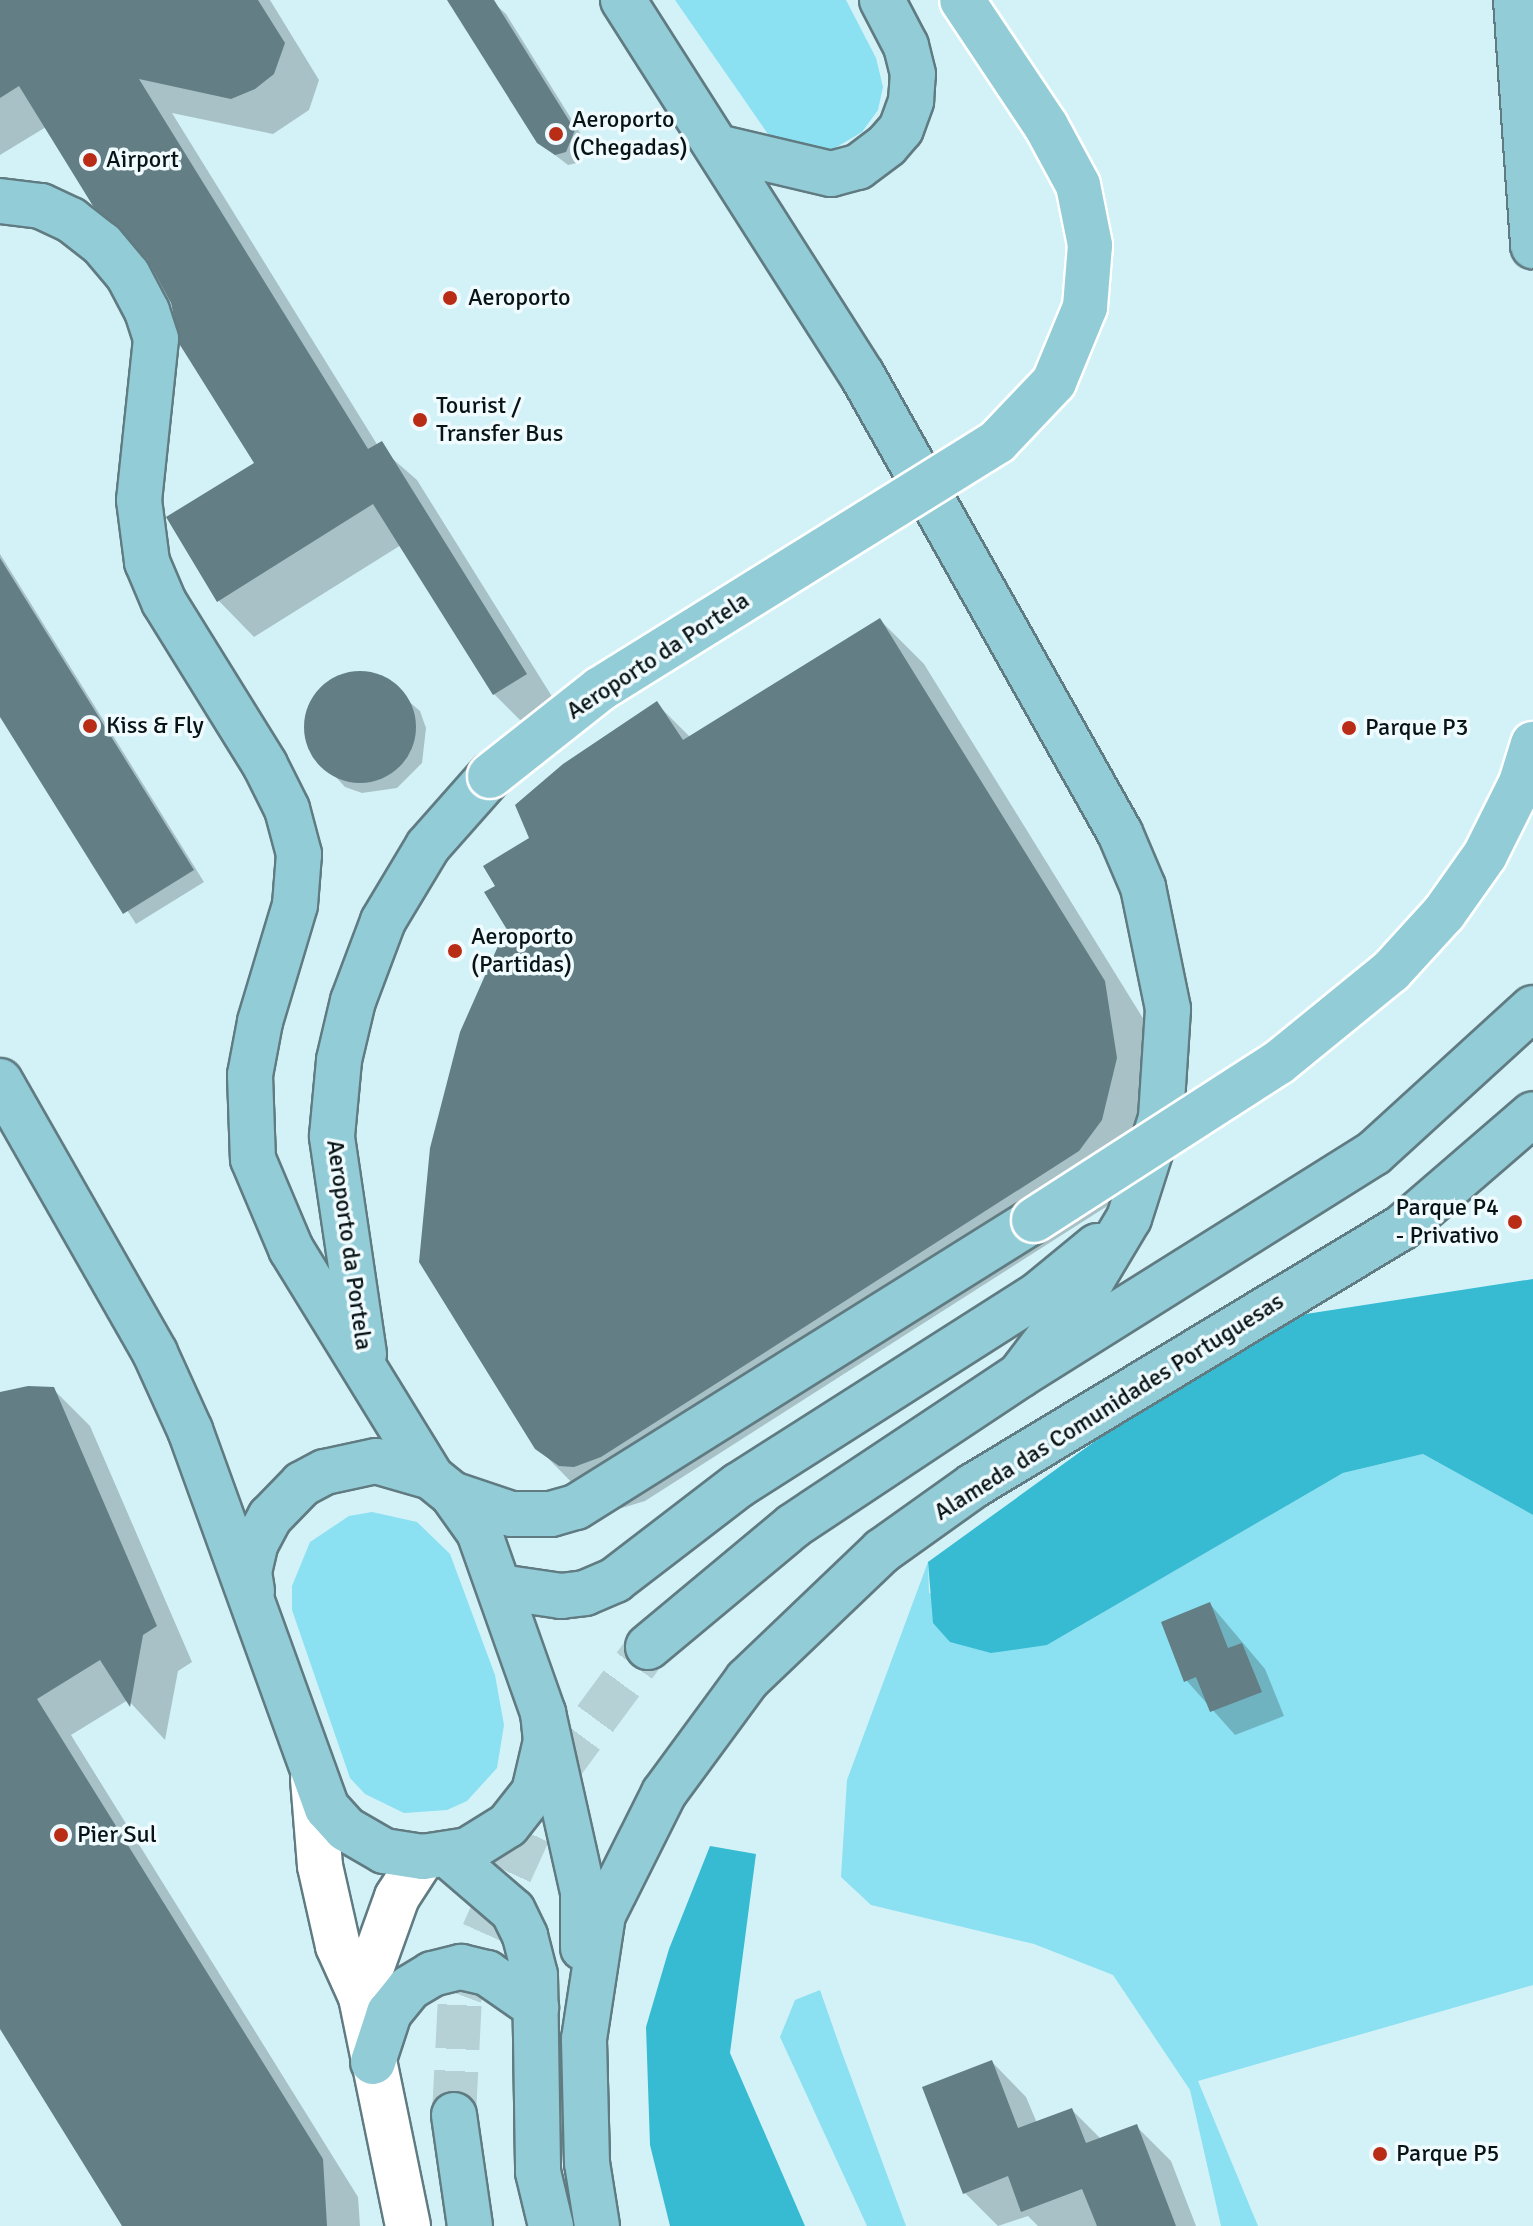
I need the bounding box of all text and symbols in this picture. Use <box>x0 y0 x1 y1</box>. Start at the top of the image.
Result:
place label: Aeroporto (Chegadas) <box>572 106 688 162</box>
marker: Aeroporto (Chegadas) <box>547 125 565 143</box>
place label: Airport <box>106 146 179 174</box>
marker: Airport <box>81 151 99 169</box>
place label: Aeroporto <box>468 284 571 312</box>
marker: Aeroporto <box>439 287 461 309</box>
place label: Tourist / Transfer Bus <box>436 392 563 448</box>
marker: Tourist / Transfer Bus <box>411 411 429 429</box>
street label: Aeroporto da Portela <box>561 586 755 726</box>
place label: Kiss & Fly <box>106 712 204 740</box>
place label: Parque P3 <box>1365 714 1469 742</box>
marker: Kiss & Fly <box>81 717 99 735</box>
marker: Parque P3 <box>1340 719 1358 737</box>
place label: Aeroporto (Partidas) <box>471 923 574 979</box>
marker: Aeroporto (Partidas) <box>446 942 464 960</box>
street label: Aeroporto da Portela <box>320 1138 378 1352</box>
place label: Parque P4 - Privativo <box>1395 1194 1499 1250</box>
marker: Parque P4 - Privativo <box>1506 1213 1524 1231</box>
street label: Alameda das Comunidades Portuguesas <box>929 1287 1289 1527</box>
place label: Pier Sul <box>77 1821 157 1849</box>
marker: Pier Sul <box>52 1826 70 1844</box>
place label: Parque P5 <box>1396 2140 1500 2168</box>
marker: Parque P5 <box>1371 2145 1389 2163</box>

